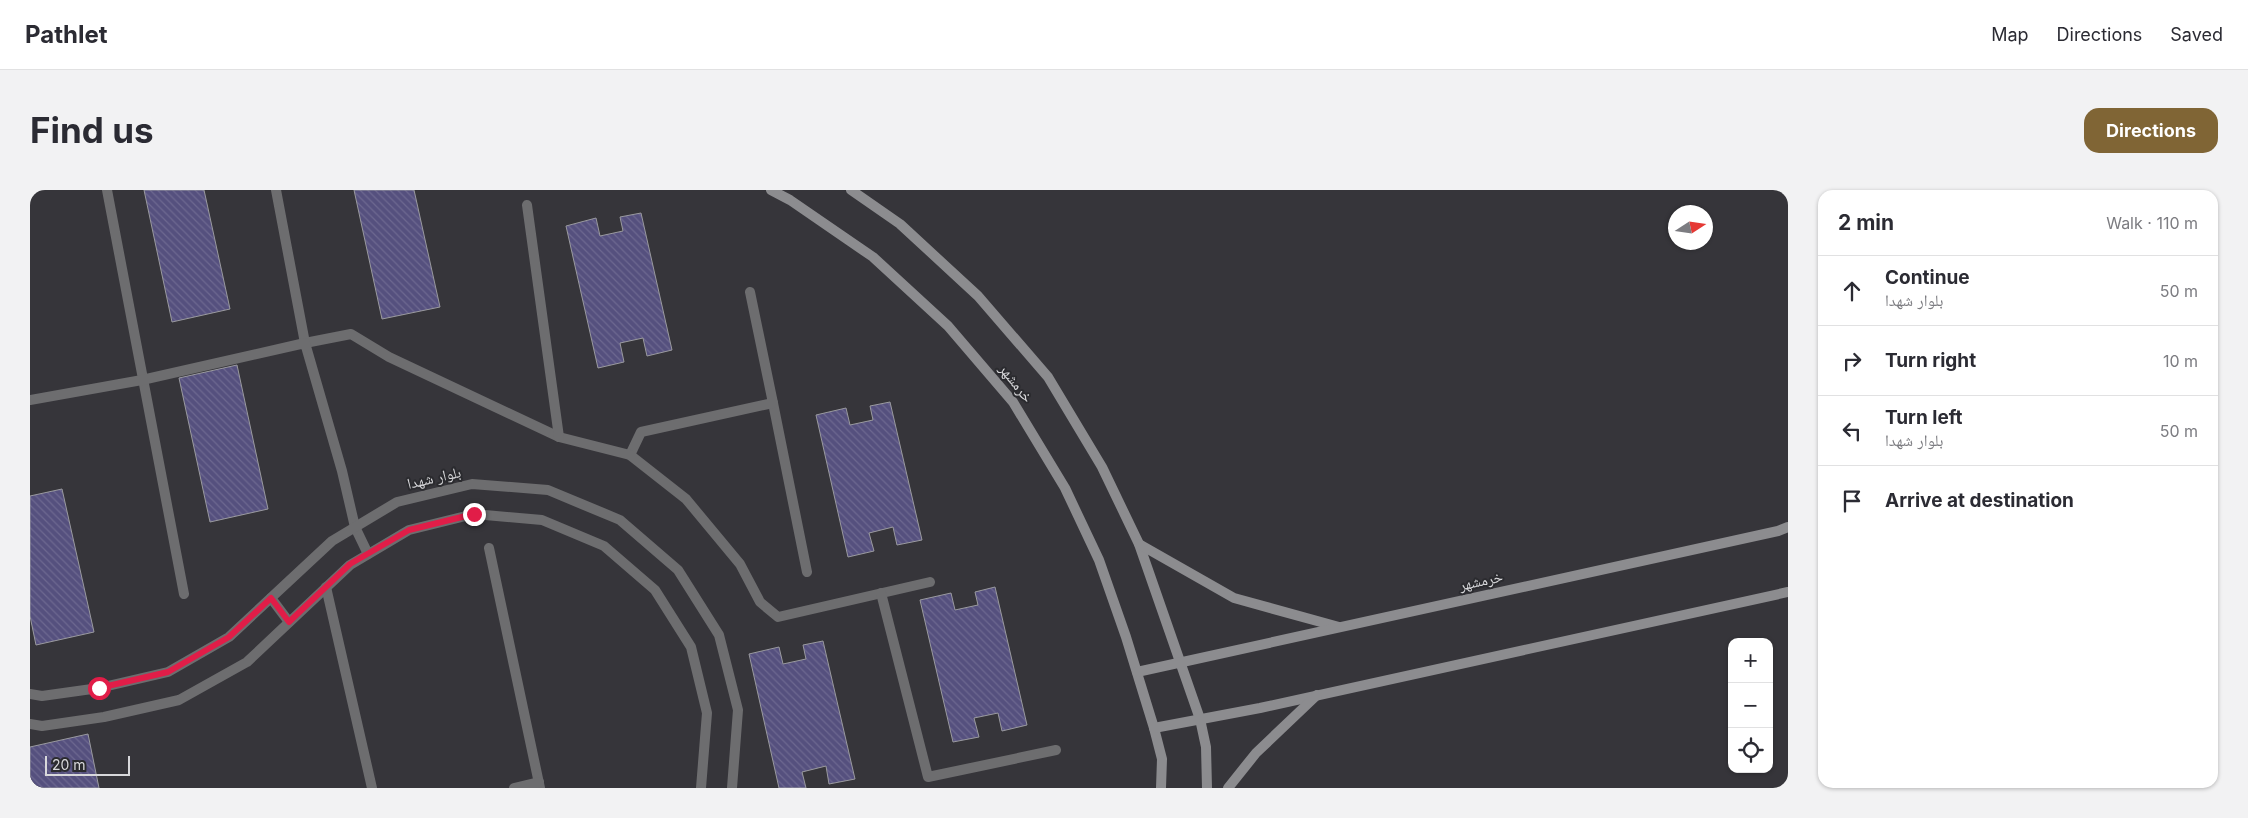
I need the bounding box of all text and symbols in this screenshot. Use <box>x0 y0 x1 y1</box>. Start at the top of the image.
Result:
text: Pathlet <box>25 20 108 49</box>
text: Map <box>1991 24 2029 45</box>
text: Directions <box>2057 24 2142 45</box>
text: Saved <box>2170 24 2223 45</box>
button: Directions <box>2084 108 2218 153</box>
text: Find us <box>30 109 154 151</box>
north arrow <box>1668 205 1713 250</box>
text: 2 min <box>1838 210 1894 235</box>
text: Walk · 110 m <box>2106 213 2198 233</box>
text: Continue <box>1885 266 1970 289</box>
icon: ahead <box>1838 277 1866 305</box>
text: 50 m <box>2160 281 2198 301</box>
text: بلوار شهدا <box>1885 290 1943 310</box>
icon: right <box>1838 347 1866 375</box>
text: Turn right <box>1885 349 1976 372</box>
text: 10 m <box>2163 351 2198 371</box>
street label: خرمشهر <box>995 359 1038 406</box>
text: Turn left <box>1885 406 1963 429</box>
icon: left <box>1838 417 1866 445</box>
text: 50 m <box>2160 421 2198 441</box>
text: بلوار شهدا <box>1885 430 1943 450</box>
street label: بلوار شهدا <box>405 462 463 493</box>
icon: arrive <box>1838 487 1866 515</box>
text: Arrive at destination <box>1885 489 2074 512</box>
route end <box>463 503 486 526</box>
street label: خرمشهر <box>1456 567 1505 595</box>
map controls <box>1728 638 1773 773</box>
button: + <box>1728 638 1773 683</box>
route start <box>88 677 111 700</box>
button: − <box>1728 683 1773 728</box>
button: locate <box>1728 728 1773 773</box>
scale bar <box>45 753 130 776</box>
text: 20 m <box>52 756 86 773</box>

